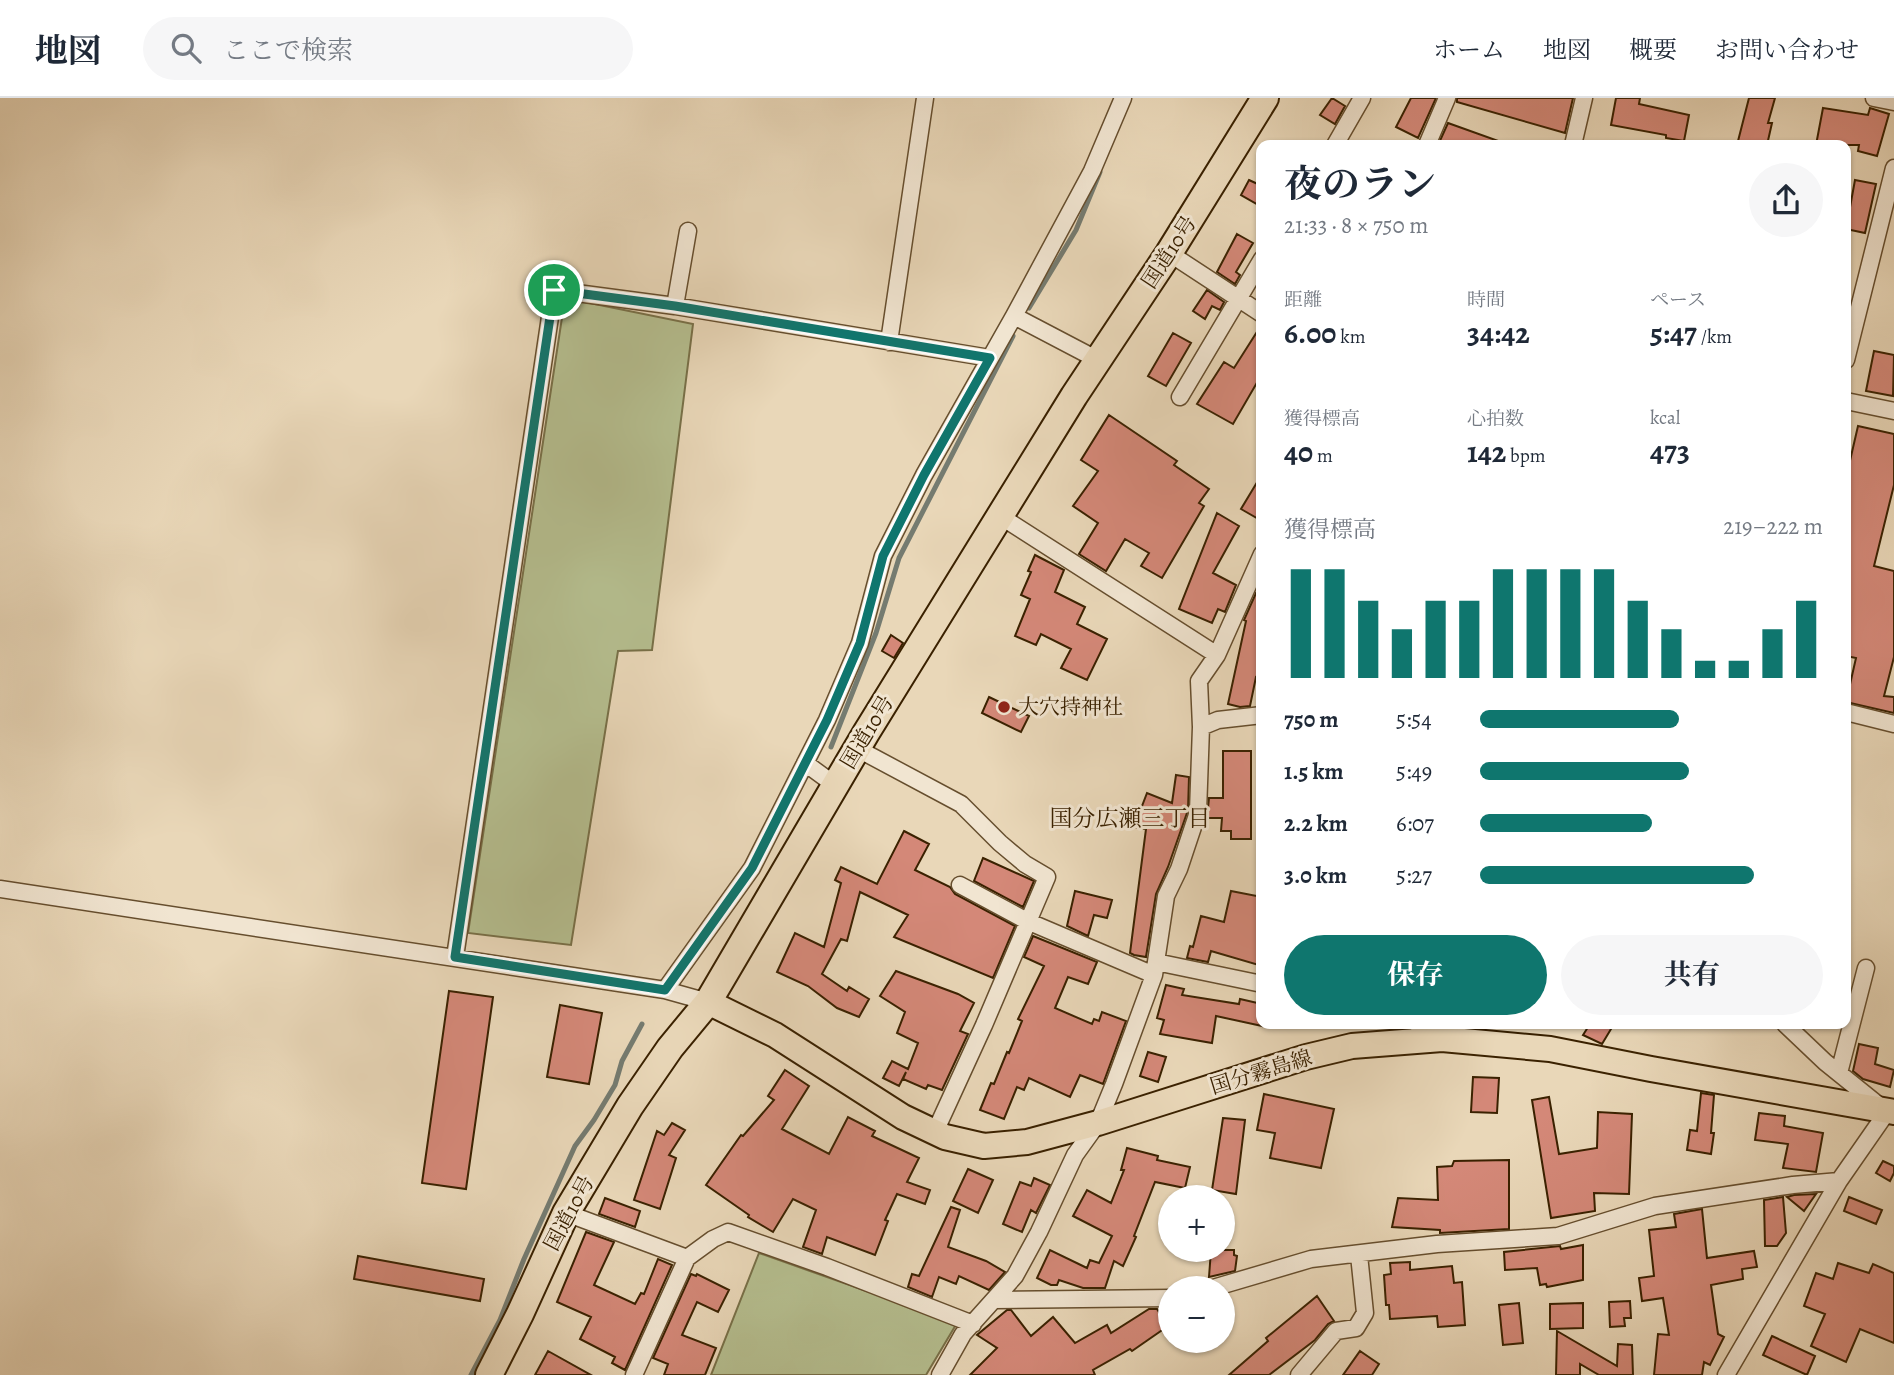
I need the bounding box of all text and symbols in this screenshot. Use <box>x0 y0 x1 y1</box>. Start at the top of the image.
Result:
search box <box>143 17 633 80</box>
text: 地図 <box>35 28 101 73</box>
icon: search <box>167 29 205 67</box>
text: ここで検索 <box>223 33 353 68</box>
text: ホーム <box>1433 34 1505 66</box>
text: 地図 <box>1543 34 1591 66</box>
text: 概要 <box>1629 34 1677 66</box>
text: お問い合わせ <box>1715 34 1859 66</box>
text: 夜のラン <box>1284 158 1436 210</box>
button: share <box>1749 163 1823 237</box>
street label: 国道10号 <box>1135 210 1203 294</box>
text: 21:33 · 8 × 750 m <box>1284 210 1428 241</box>
pin <box>524 260 584 320</box>
icon: arrive <box>535 271 573 309</box>
text: 距離 <box>1284 287 1322 313</box>
text: 時間 <box>1467 287 1505 313</box>
text: ペース <box>1650 287 1706 313</box>
text: 6.00 <box>1284 313 1336 353</box>
text: 34:42 <box>1467 313 1530 353</box>
text: 5:47 <box>1650 313 1697 353</box>
text: km <box>1336 324 1365 350</box>
text: /km <box>1697 324 1732 350</box>
text: kcal <box>1650 405 1680 431</box>
text: 獲得標高 <box>1284 406 1360 432</box>
text: 心拍数 <box>1467 406 1524 432</box>
text: 473 <box>1650 431 1690 471</box>
text: 40 <box>1284 432 1313 472</box>
text: 142 <box>1467 432 1506 472</box>
text: m <box>1313 443 1333 469</box>
text: bpm <box>1506 443 1546 469</box>
text: 219–222 m <box>1723 511 1823 542</box>
text: 獲得標高 <box>1284 514 1376 545</box>
street label: 国道10号 <box>834 690 900 774</box>
place label: 大穴持神社 <box>1018 693 1123 721</box>
marker: 大穴持神社 <box>996 699 1012 715</box>
text: 750 m <box>1284 704 1339 735</box>
text: 5:54 <box>1396 704 1432 735</box>
text: 1.5 km <box>1284 756 1344 787</box>
text: 5:49 <box>1396 756 1432 787</box>
district label: 国分広瀬三丁目 <box>1050 803 1211 834</box>
text: 2.2 km <box>1284 808 1348 839</box>
text: 6:07 <box>1396 808 1434 839</box>
text: 3.0 km <box>1284 860 1347 891</box>
text: 5:27 <box>1396 860 1432 891</box>
button: 保存 <box>1284 935 1547 1015</box>
button: 共有 <box>1561 935 1823 1015</box>
street label: 国分霧島線 <box>1207 1043 1315 1101</box>
street label: 国道10号 <box>538 1171 600 1255</box>
map controls <box>1158 1185 1235 1353</box>
button: + <box>1158 1185 1235 1262</box>
button: − <box>1158 1276 1235 1353</box>

